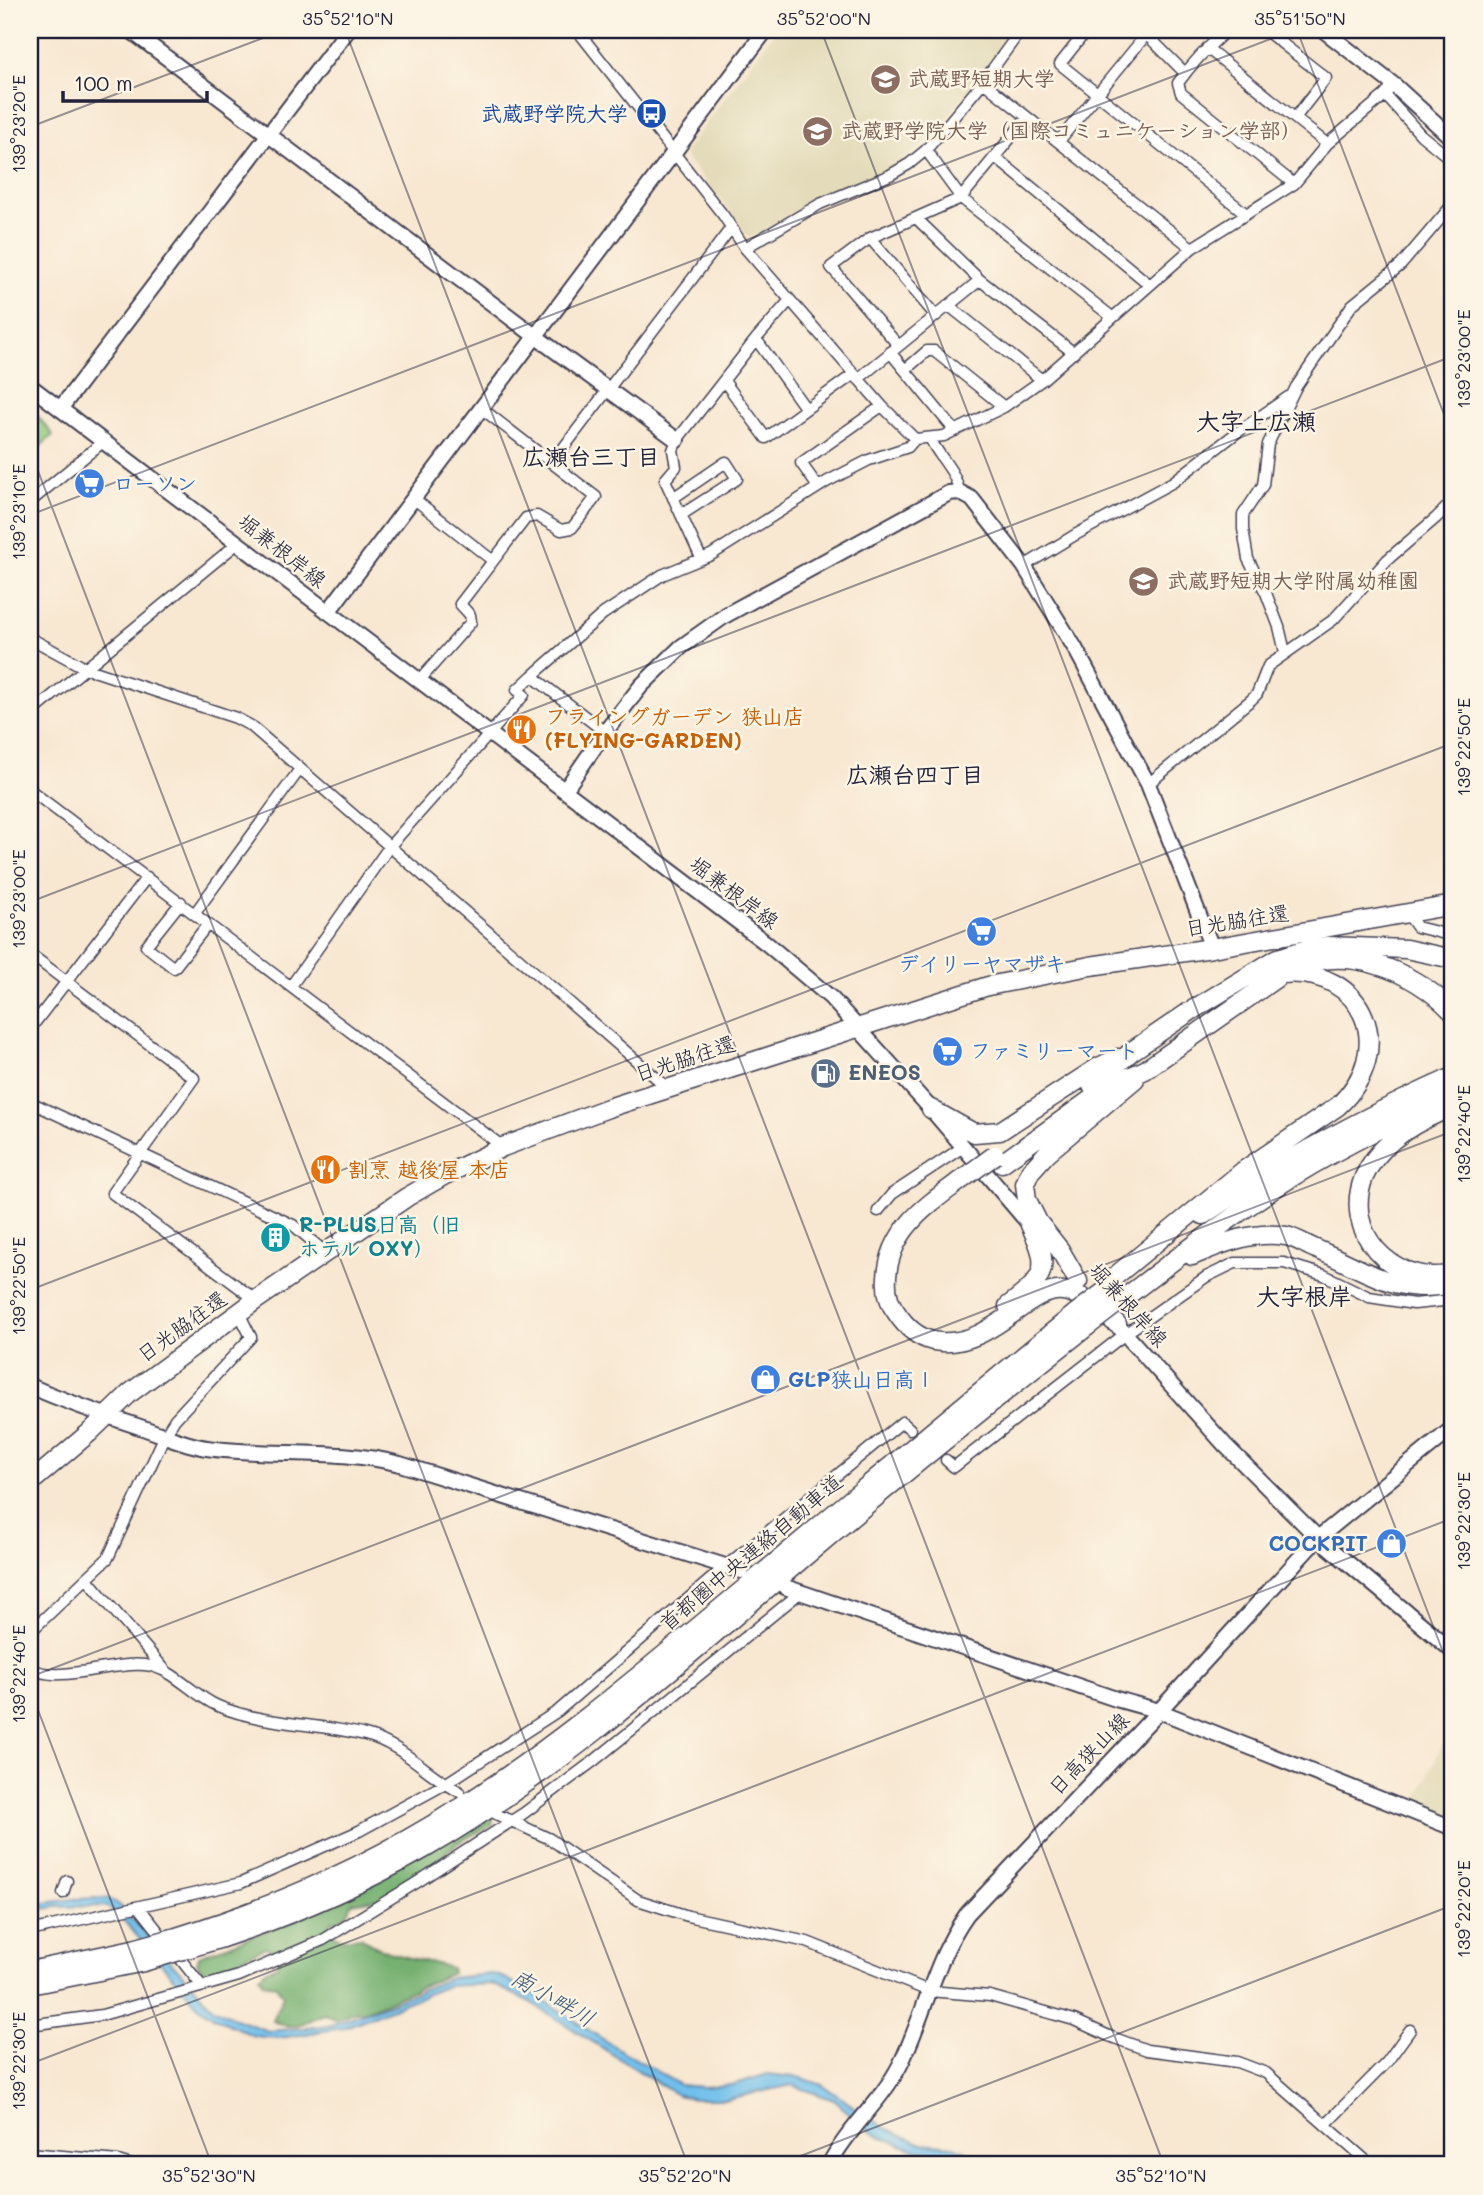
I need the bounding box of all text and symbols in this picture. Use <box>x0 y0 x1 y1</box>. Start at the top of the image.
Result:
text: 35°52'10"N <box>302 6 394 30</box>
text: 35°52'00"N <box>777 6 871 30</box>
text: 35°51'50"N <box>1254 6 1346 30</box>
scale bar <box>63 60 206 104</box>
school or university icon: 武蔵野短期大学 <box>868 62 902 96</box>
place label: 武蔵野短期大学 <box>908 64 1055 91</box>
text: 100 m <box>74 69 133 96</box>
text: 139°23'20"E <box>6 75 30 173</box>
bus stop icon: 武蔵野学院大学 <box>634 97 668 131</box>
place label: 武蔵野学院大学 <box>481 99 628 126</box>
school or university icon: 武蔵野学院大学（国際コミュニケーション学部） <box>801 114 835 148</box>
place label: 武蔵野学院大学（国際コミュニケーション学部） <box>841 116 1302 143</box>
text: 139°23'00"E <box>1451 309 1475 409</box>
district label: 大字上広瀬 <box>1196 405 1316 436</box>
district label: 広瀬台三丁目 <box>522 441 660 471</box>
text: 139°23'10"E <box>6 464 30 560</box>
supermarket icon: ローソン <box>73 467 107 501</box>
place label: ローソン <box>113 469 197 496</box>
street label: 堀兼根岸線 <box>233 507 333 593</box>
school or university icon: 武蔵野短期大学附属幼稚園 <box>1127 564 1161 598</box>
place label: 武蔵野短期大学附属幼稚園 <box>1167 566 1419 593</box>
text: 139°22'50"E <box>1451 698 1475 796</box>
place label: フライングガーデン 狭山店 (FLYING-GARDEN) <box>545 702 804 753</box>
restaurant icon: フライングガーデン 狭山店 (FLYING-GARDEN) <box>505 712 539 746</box>
district label: 広瀬台四丁目 <box>846 759 984 789</box>
text: 139°23'00"E <box>6 849 30 949</box>
street label: 堀兼根岸線 <box>685 849 785 934</box>
street label: 日光脇往還 <box>1183 898 1291 941</box>
supermarket icon: デイリーヤマザキ <box>965 915 999 949</box>
place label: デイリーヤマザキ <box>898 949 1066 976</box>
street label: 日光脇往還 <box>630 1029 739 1087</box>
supermarket icon: ファミリーマート <box>930 1034 964 1068</box>
place label: ファミリーマート <box>970 1036 1139 1063</box>
fuel station icon: ENEOS <box>808 1056 842 1090</box>
place label: ENEOS <box>848 1058 921 1085</box>
text: 139°22'40"E <box>1451 1085 1475 1183</box>
restaurant icon: 割烹 越後屋 本店 <box>308 1153 342 1187</box>
place label: 割烹 越後屋 本店 <box>348 1155 510 1182</box>
place label: R-PLUS日高（旧 ホテル OXY） <box>299 1210 461 1261</box>
building icon: R-PLUS日高（旧 ホテル OXY） <box>259 1220 293 1254</box>
text: 139°22'50"E <box>6 1237 30 1335</box>
street label: 堀兼根岸線 <box>1084 1256 1174 1352</box>
district label: 大字根岸 <box>1256 1280 1352 1311</box>
street label: 日光脇往還 <box>131 1284 232 1368</box>
shop icon: GLP狭山日高Ⅰ <box>748 1363 782 1397</box>
place label: GLP狭山日高Ⅰ <box>788 1365 936 1392</box>
street label: 首都圏中央連絡自動車道 <box>653 1467 847 1636</box>
text: 139°22'30"E <box>1451 1472 1475 1570</box>
shop icon: COCKPIT <box>1374 1527 1408 1561</box>
place label: COCKPIT <box>1269 1529 1368 1556</box>
text: 139°22'40"E <box>6 1625 30 1723</box>
street label: 日高狭山線 <box>1042 1706 1134 1800</box>
text: 139°22'20"E <box>1451 1860 1475 1958</box>
water label: 南小畔川 <box>506 1961 601 2033</box>
text: 139°22'30"E <box>6 2012 30 2110</box>
text: 35°52'30"N <box>162 2163 256 2187</box>
text: 35°52'20"N <box>638 2163 732 2187</box>
text: 35°52'10"N <box>1115 2163 1207 2187</box>

